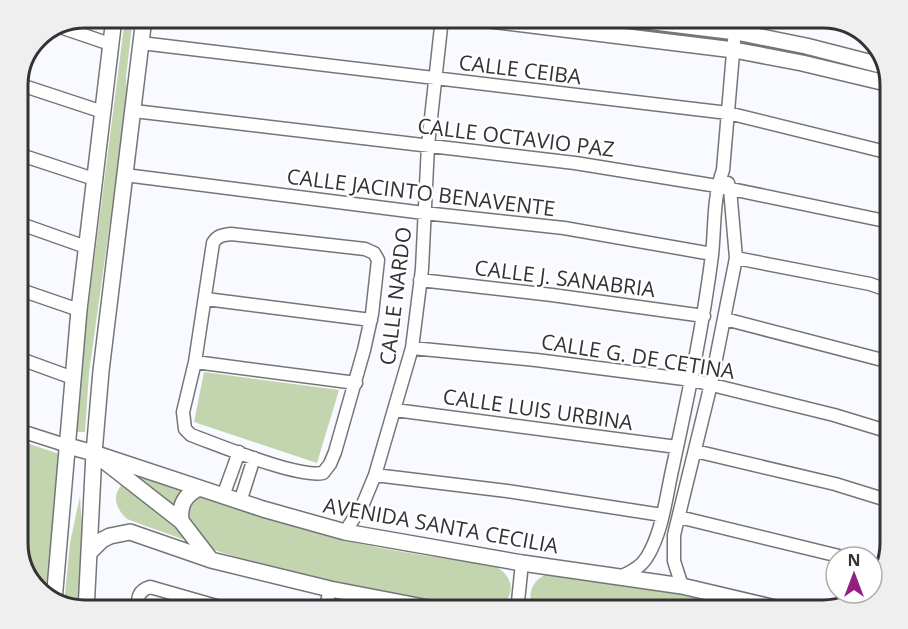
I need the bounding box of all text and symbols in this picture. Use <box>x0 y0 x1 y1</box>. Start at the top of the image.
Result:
street label: CALLE CEIBA <box>457 48 584 90</box>
street label: CALLE OCTAVIO PAZ <box>416 111 616 163</box>
street label: CALLE JACINTO BENAVENTE <box>285 162 557 222</box>
street label: CALLE NARDO <box>373 225 417 367</box>
street label: CALLE J. SANABRIA <box>473 253 658 303</box>
street label: CALLE G. DE CETINA <box>539 327 737 385</box>
street label: CALLE LUIS URBINA <box>441 382 635 436</box>
street label: AVENIDA SANTA CECILIA <box>321 491 561 560</box>
north arrow <box>824 545 884 605</box>
text: N <box>847 549 861 571</box>

